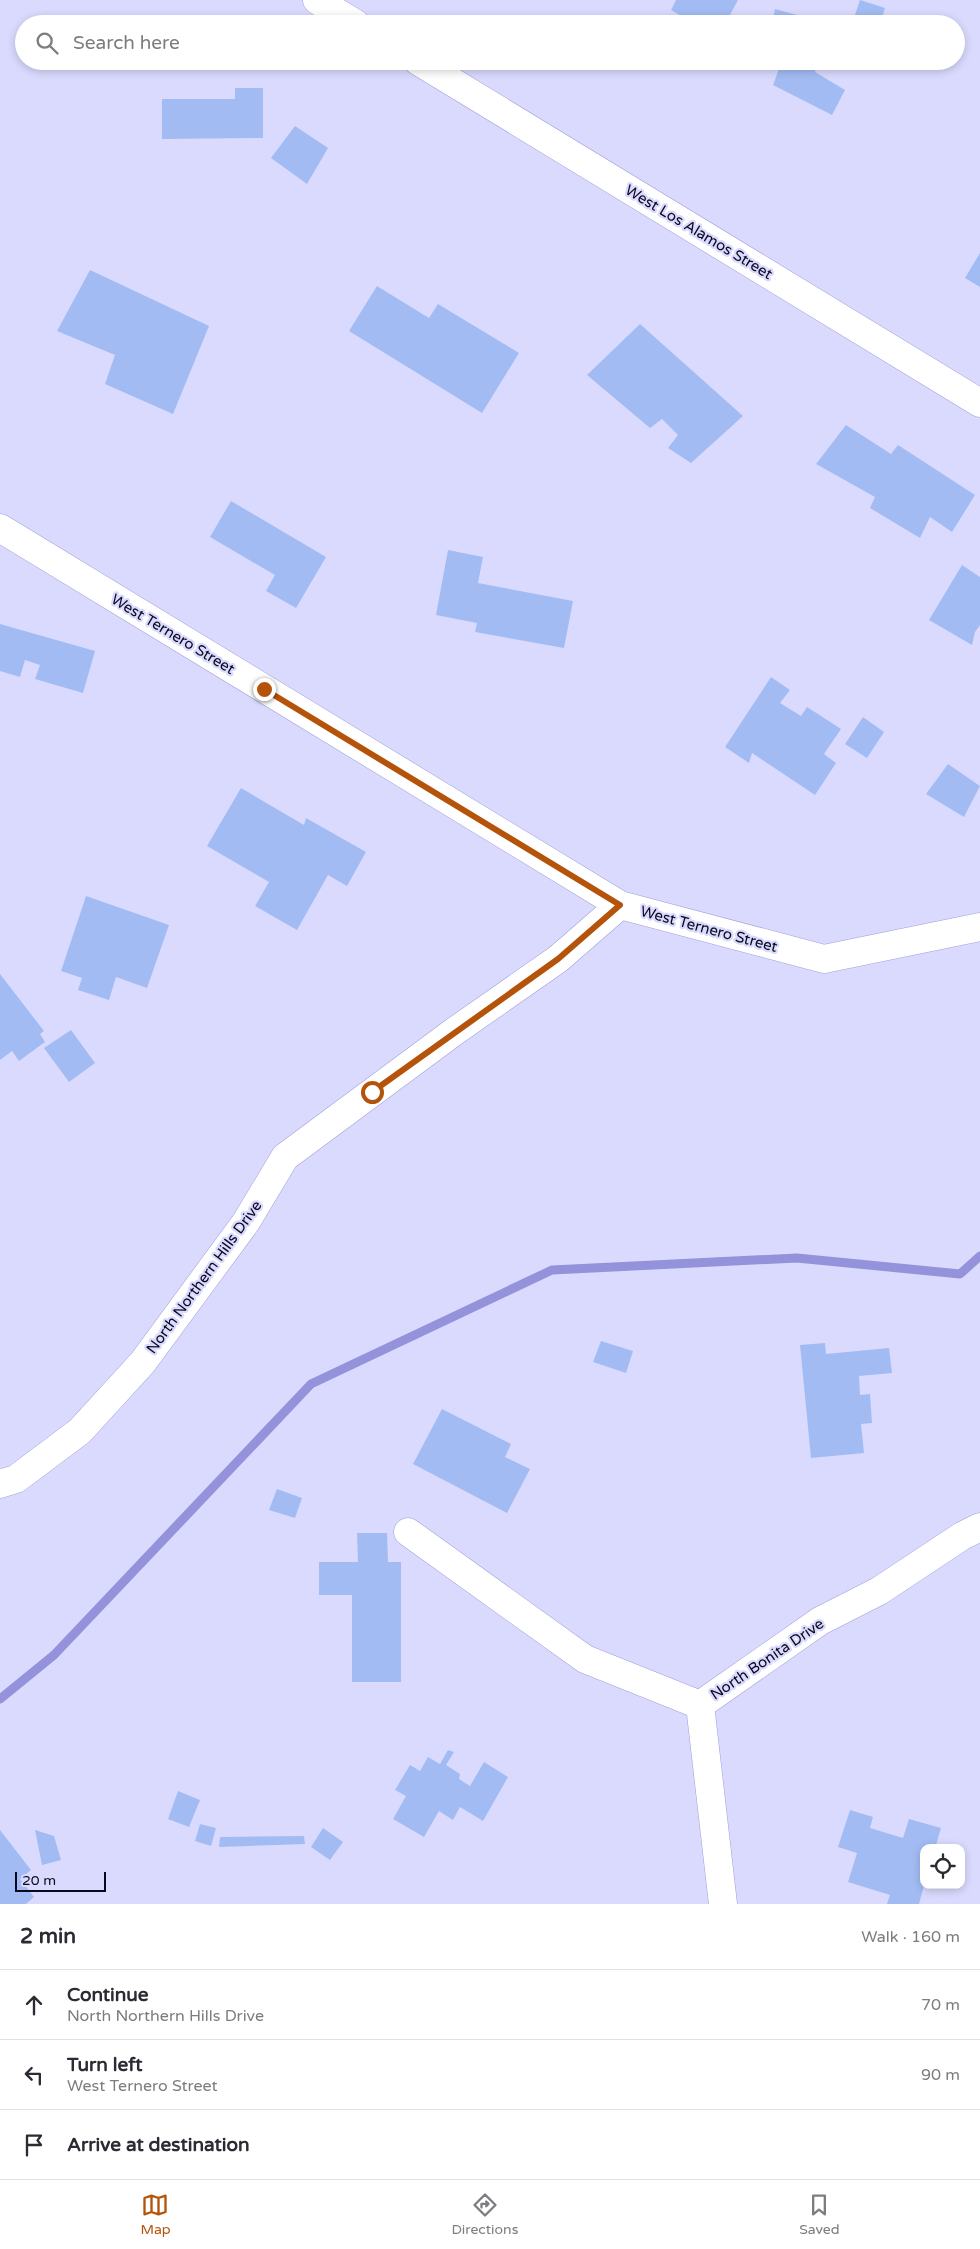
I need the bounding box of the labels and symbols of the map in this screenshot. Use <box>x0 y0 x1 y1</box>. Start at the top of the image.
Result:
street label: West Los Alamos Street <box>622 181 776 283</box>
street label: West Ternero Street <box>108 590 238 678</box>
route end <box>253 678 276 701</box>
street label: West Ternero Street <box>638 902 780 956</box>
route start <box>361 1081 384 1104</box>
street label: North Northern Hills Drive <box>142 1197 266 1357</box>
street label: North Bonita Drive <box>707 1614 827 1704</box>
scale bar <box>15 1869 106 1892</box>

